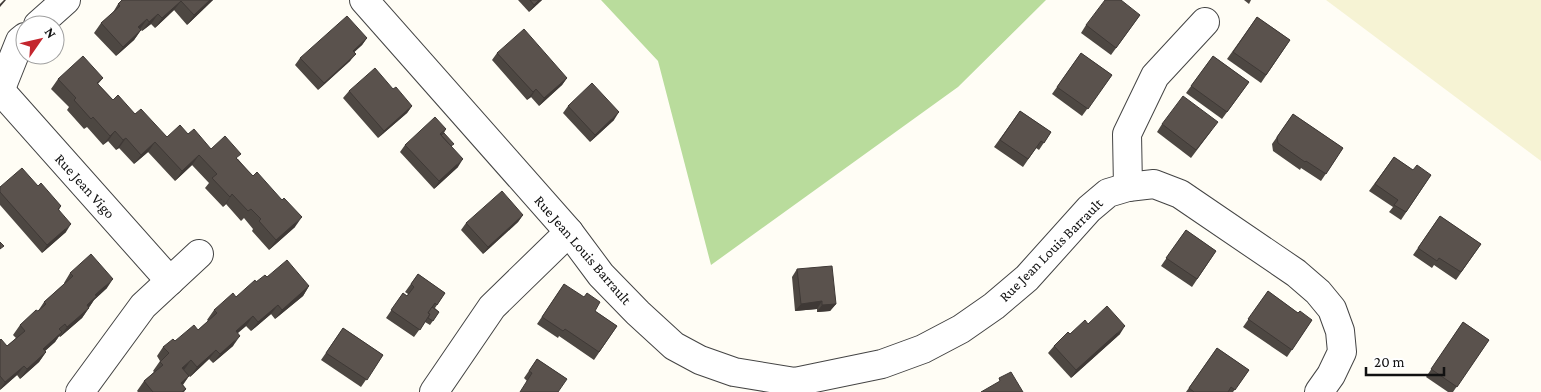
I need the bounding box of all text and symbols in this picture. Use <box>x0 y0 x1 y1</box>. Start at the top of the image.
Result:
north arrow <box>15 15 65 65</box>
text: N <box>41 24 60 42</box>
street label: Rue Jean Vigo <box>51 150 118 222</box>
street label: Rue Jean Louis Barrault <box>531 192 635 309</box>
street label: Rue Jean Louis Barrault <box>996 194 1107 306</box>
scale bar <box>1366 344 1444 376</box>
text: 20 m <box>1374 354 1405 370</box>

